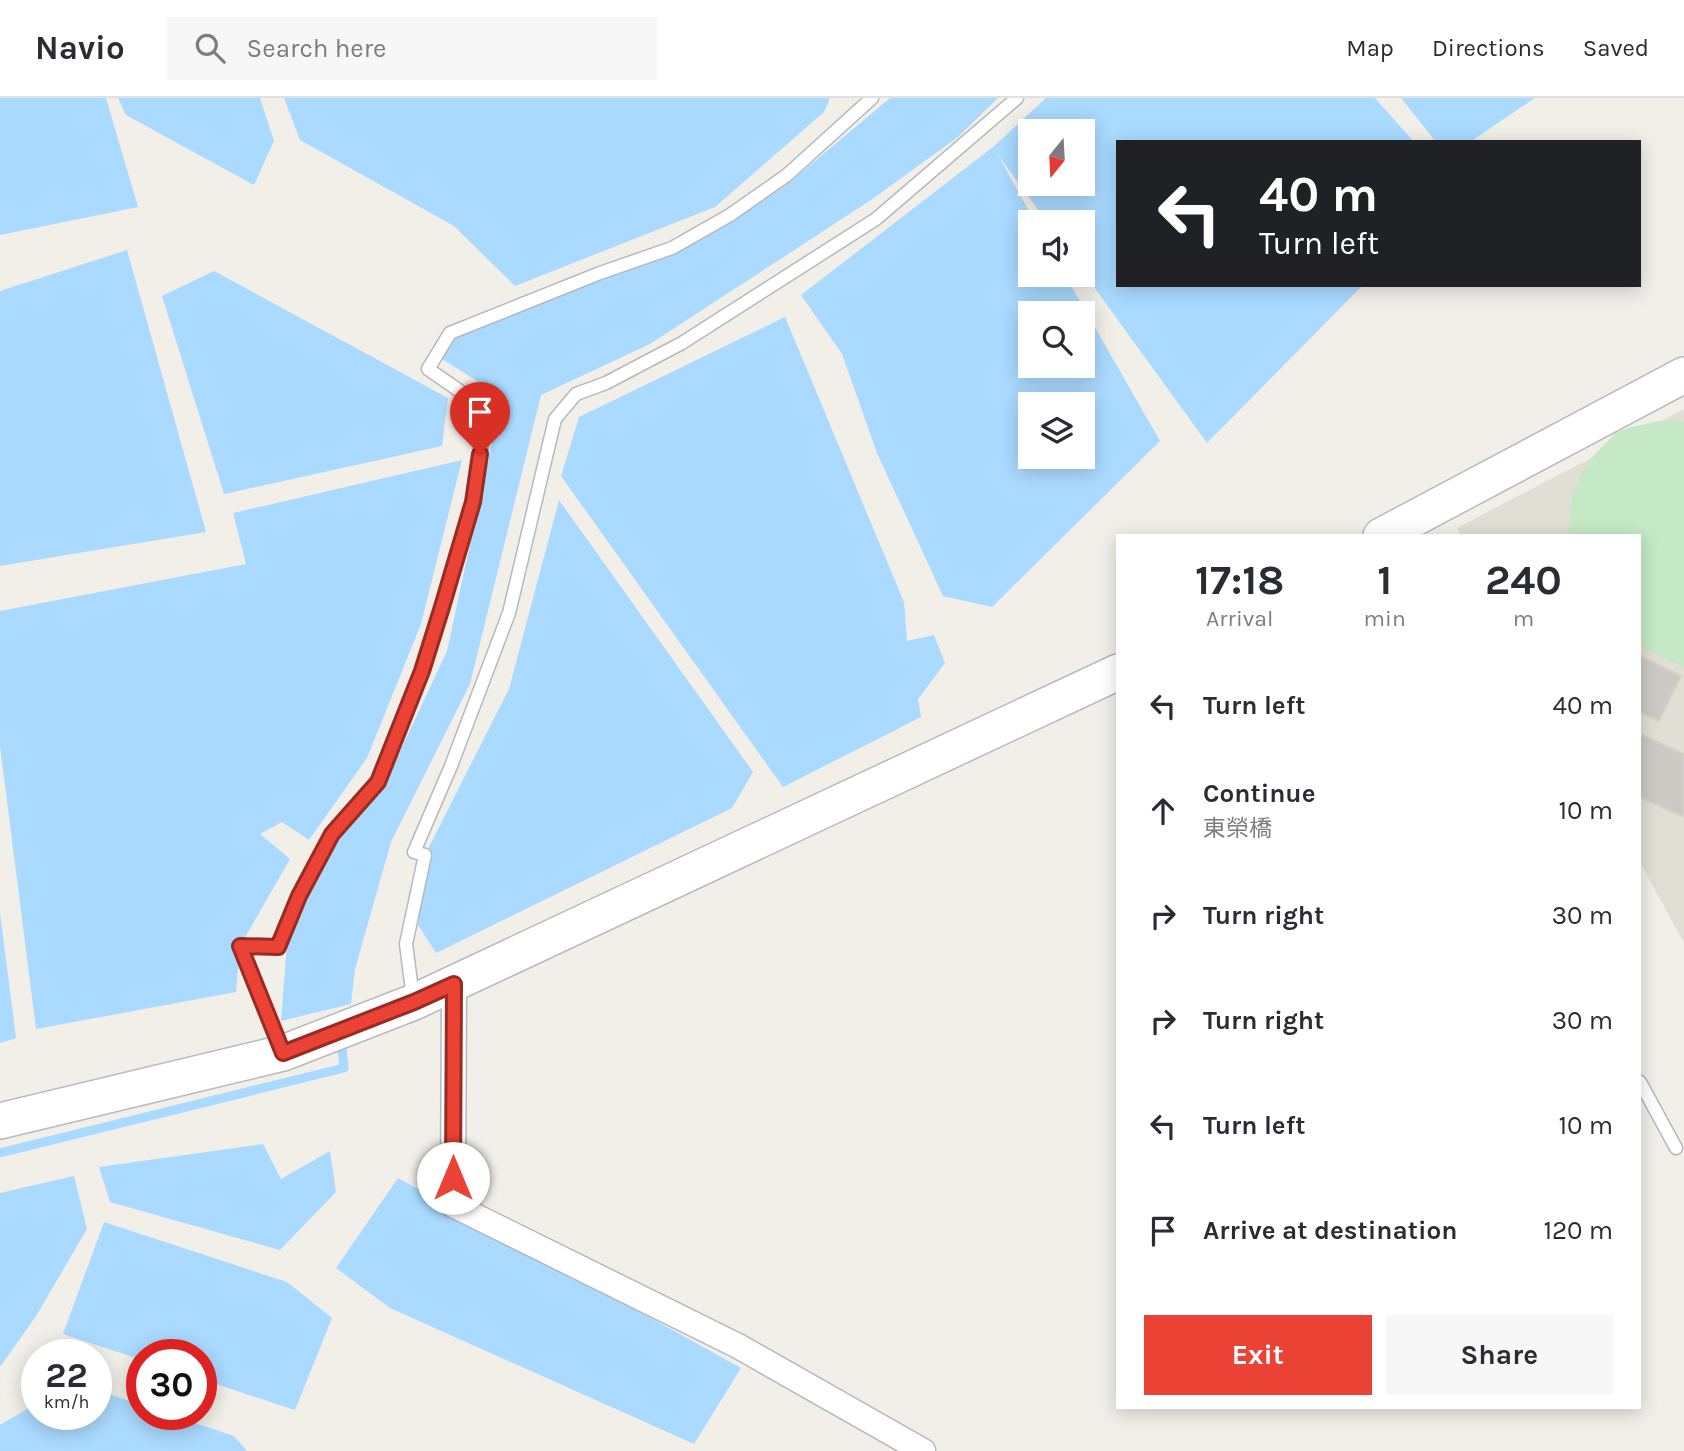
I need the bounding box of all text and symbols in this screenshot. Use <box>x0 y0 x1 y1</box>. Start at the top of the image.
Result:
search box <box>167 17 657 80</box>
text: Navio <box>35 29 125 67</box>
icon: search <box>191 29 229 67</box>
text: Search here <box>247 33 386 64</box>
text: Map <box>1346 34 1394 62</box>
text: Directions <box>1432 34 1545 62</box>
text: Saved <box>1583 34 1649 62</box>
north arrow <box>1018 119 1096 196</box>
map controls <box>1018 119 1095 469</box>
text: 40 m <box>1259 166 1378 223</box>
icon: left <box>1144 168 1235 259</box>
button: sound <box>1018 210 1095 287</box>
text: Turn left <box>1259 225 1379 262</box>
button: search <box>1018 301 1095 378</box>
pin <box>450 382 510 454</box>
button: layers <box>1018 392 1095 469</box>
icon: arrive <box>461 393 499 431</box>
text: 17:18 <box>1195 555 1284 605</box>
text: 1 <box>1377 555 1392 605</box>
text: 240 <box>1485 555 1562 605</box>
text: Arrival <box>1206 605 1273 632</box>
text: min <box>1364 605 1406 632</box>
text: m <box>1513 605 1534 632</box>
icon: left <box>1144 687 1182 725</box>
text: Turn left <box>1203 690 1305 721</box>
text: 40 m <box>1553 690 1613 721</box>
text: Continue <box>1203 778 1315 809</box>
icon: ahead <box>1144 792 1182 830</box>
text: 10 m <box>1558 795 1613 826</box>
text: 東榮橋 <box>1203 815 1272 842</box>
icon: right <box>1144 897 1182 935</box>
text: Turn right <box>1203 900 1324 931</box>
text: 30 m <box>1552 900 1613 931</box>
icon: right <box>1144 1002 1182 1040</box>
text: Turn right <box>1203 1005 1324 1036</box>
text: 30 m <box>1552 1005 1613 1036</box>
icon: left <box>1144 1107 1182 1145</box>
text: Turn left <box>1203 1110 1305 1141</box>
text: 10 m <box>1558 1110 1613 1141</box>
position arrow <box>416 1141 490 1215</box>
icon: arrive <box>1144 1212 1182 1250</box>
text: Arrive at destination <box>1203 1215 1457 1246</box>
text: 120 m <box>1543 1215 1613 1246</box>
button: Exit <box>1144 1315 1372 1395</box>
button: Share <box>1386 1315 1613 1395</box>
speed limit sign: 30 <box>126 1339 217 1430</box>
text: 22 <box>45 1355 88 1396</box>
text: km/h <box>44 1391 89 1413</box>

